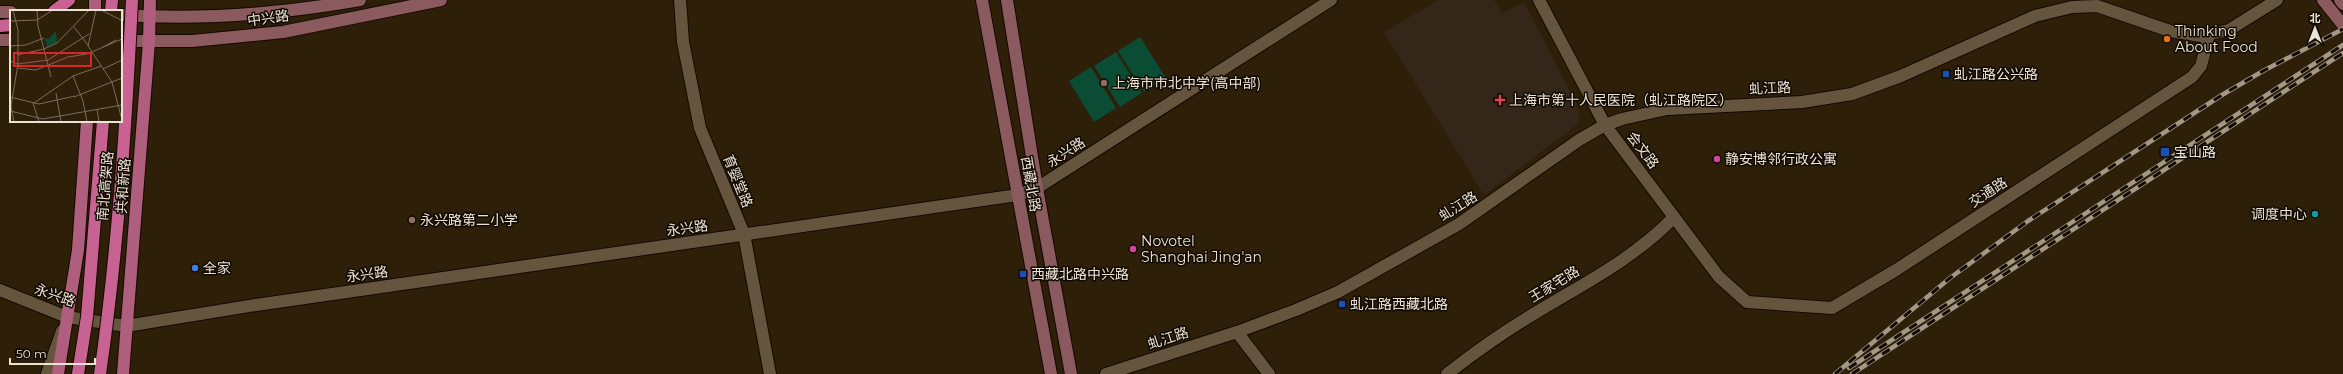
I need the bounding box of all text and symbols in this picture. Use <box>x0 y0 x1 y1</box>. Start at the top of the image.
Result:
street label: 中兴路 <box>246 6 290 30</box>
north arrow <box>2295 8 2335 48</box>
inset map <box>10 10 122 122</box>
text: 北 <box>2310 11 2321 25</box>
place label: Thinking About Food <box>2175 22 2258 56</box>
marker: Thinking About Food <box>2162 34 2172 44</box>
place label: 虬江路公兴路 <box>1954 65 2038 83</box>
marker: 虬江路公兴路 <box>1941 69 1951 79</box>
place label: 上海市市北中学(高中部) <box>1112 74 1261 92</box>
marker: 上海市市北中学(高中部) <box>1099 78 1109 88</box>
street label: 虬江路 <box>1749 78 1791 98</box>
place label: 上海市第十人民医院（虬江路院区） <box>1509 91 1733 109</box>
marker: 上海市第十人民医院（虬江路院区） <box>1494 94 1506 106</box>
street label: 会文路 <box>1623 128 1663 172</box>
street label: 永兴路 <box>1043 133 1089 171</box>
place label: 宝山路 <box>2174 143 2216 161</box>
marker: 宝山路 <box>2159 146 2171 158</box>
street label: 南北高架路 <box>93 150 117 222</box>
place label: 静安博邻行政公寓 <box>1725 150 1837 168</box>
street label: 育婴堂路 <box>719 152 757 210</box>
marker: 静安博邻行政公寓 <box>1712 154 1722 164</box>
street label: 西藏北路 <box>1017 155 1045 213</box>
street label: 共和新路 <box>112 157 134 215</box>
street label: 交通路 <box>1965 173 2011 211</box>
street label: 虬江路 <box>1435 187 1481 225</box>
place label: 调度中心 <box>2251 205 2307 223</box>
marker: 调度中心 <box>2310 209 2320 219</box>
place label: 永兴路第二小学 <box>420 211 518 229</box>
marker: 永兴路第二小学 <box>407 215 417 225</box>
street label: 永兴路 <box>665 216 709 240</box>
place label: Novotel Shanghai Jing'an <box>1141 232 1262 266</box>
marker: Novotel Shanghai Jing'an <box>1128 244 1138 254</box>
place label: 全家 <box>203 259 231 277</box>
street label: 永兴路 <box>345 262 389 286</box>
street label: 王家宅路 <box>1525 262 1583 306</box>
marker: 全家 <box>190 263 200 273</box>
place label: 西藏北路中兴路 <box>1031 265 1129 283</box>
marker: 西藏北路中兴路 <box>1018 269 1028 279</box>
street label: 永兴路 <box>32 280 78 310</box>
place label: 虬江路西藏北路 <box>1350 295 1448 313</box>
marker: 虬江路西藏北路 <box>1337 299 1347 309</box>
street label: 虬江路 <box>1145 323 1191 353</box>
scale bar <box>10 340 95 366</box>
text: 50 m <box>16 346 47 361</box>

